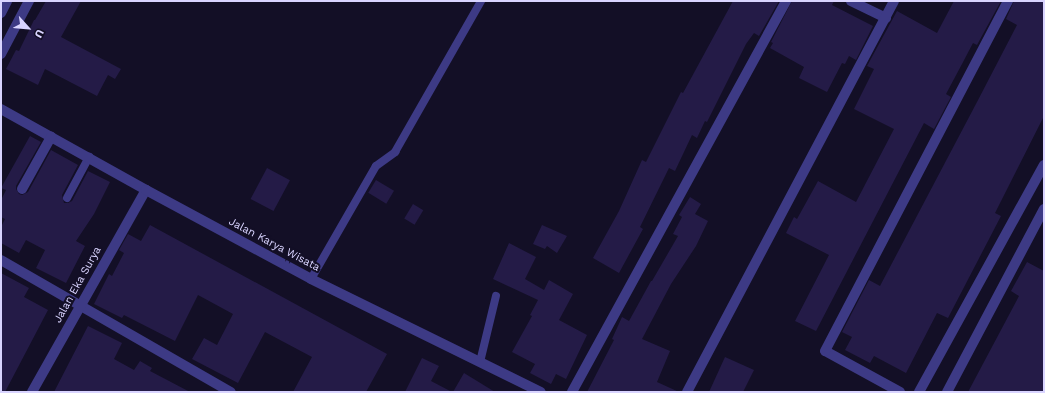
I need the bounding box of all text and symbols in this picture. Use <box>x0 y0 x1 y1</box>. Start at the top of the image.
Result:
north arrow <box>8 8 48 48</box>
text: U <box>32 27 47 40</box>
street label: Jalan Karya Wisata <box>226 215 322 275</box>
street label: Jalan Eka Surya <box>51 244 105 326</box>

